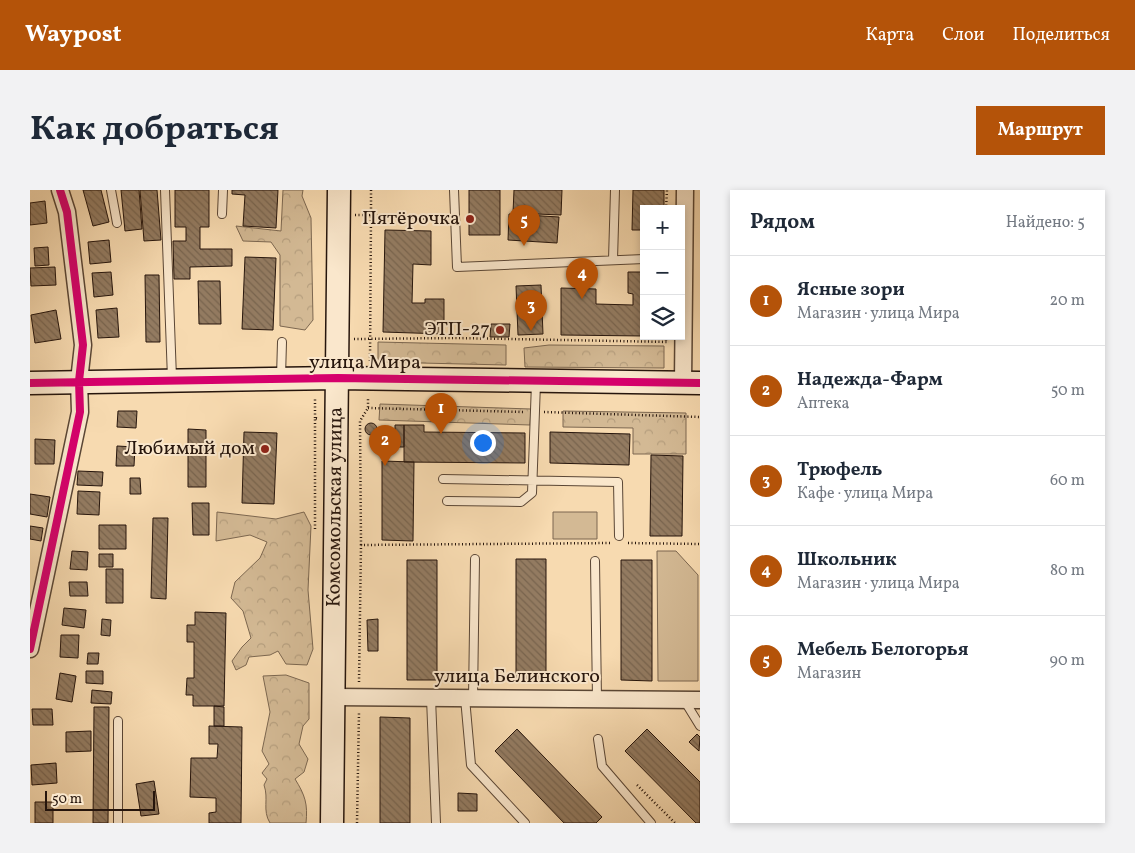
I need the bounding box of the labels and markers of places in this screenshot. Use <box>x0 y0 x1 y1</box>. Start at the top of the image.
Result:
place label: Пятёрочка <box>362 205 460 233</box>
pin: 5 <box>508 205 540 246</box>
marker: Пятёрочка <box>464 213 476 225</box>
pin: 4 <box>566 258 598 299</box>
pin: 3 <box>515 290 547 331</box>
place label: ЭТП-27 <box>424 316 490 344</box>
marker: ЭТП-27 <box>494 324 506 336</box>
pin: 1 <box>425 393 457 434</box>
pin: 2 <box>369 425 401 466</box>
place label: Любимый дом <box>124 435 255 463</box>
marker: Любимый дом <box>259 443 271 455</box>

